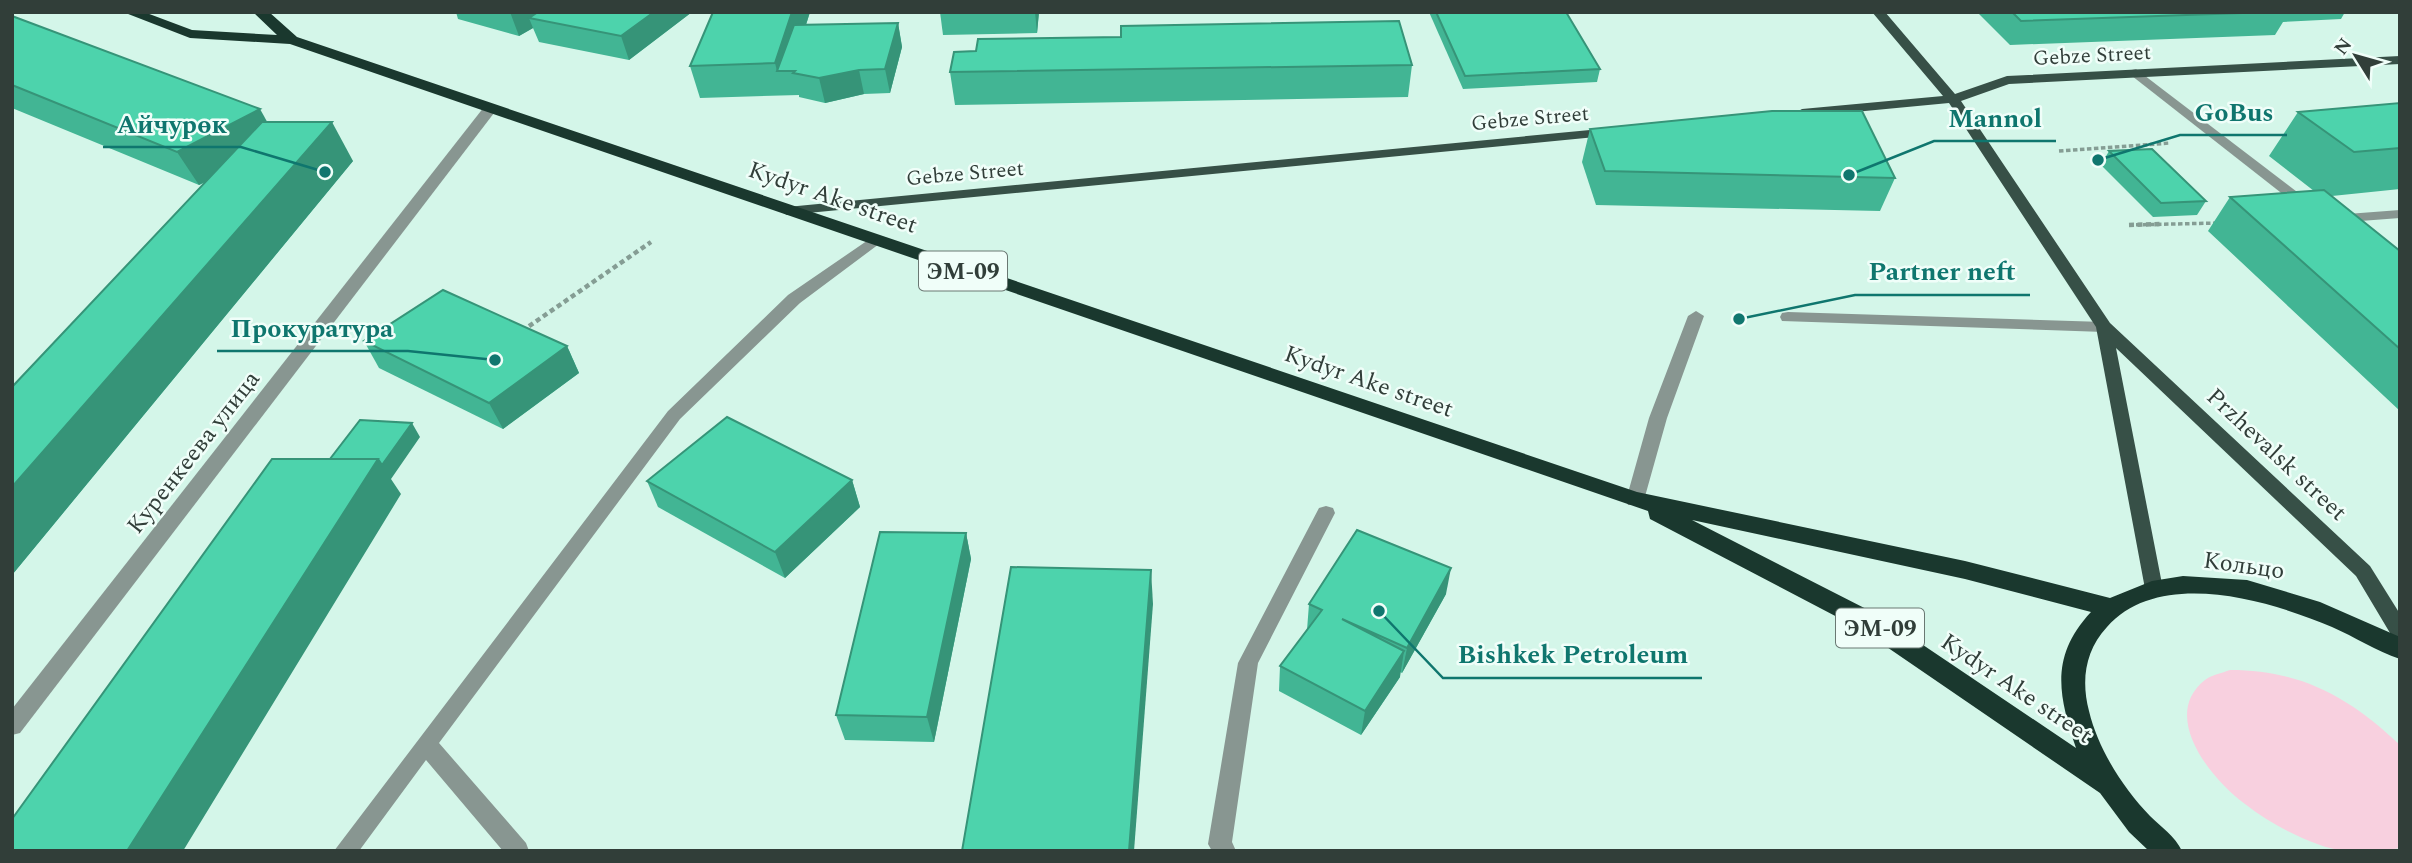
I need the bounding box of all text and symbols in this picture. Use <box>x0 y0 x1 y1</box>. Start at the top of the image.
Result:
north arrow <box>2321 21 2391 91</box>
text: N <box>2327 32 2360 62</box>
street label: Gebze Street <box>2032 37 2152 75</box>
callout: GoBus <box>2180 88 2287 135</box>
text: GoBus <box>2194 93 2274 133</box>
callout: Mannol <box>1934 94 2056 141</box>
street label: Gebze Street <box>1470 98 1590 140</box>
text: Mannol <box>1948 99 2042 139</box>
callout: Айчурөк <box>103 100 241 147</box>
text: Айчурөк <box>117 105 227 145</box>
street label: Kydyr Ake street <box>743 152 922 244</box>
street label: Gebze Street <box>905 153 1025 195</box>
callout: Partner neft <box>1855 248 2030 295</box>
road number: ЭМ-09 <box>919 252 1007 290</box>
text: Partner neft <box>1868 252 2016 292</box>
callout: Прокуратура <box>217 304 408 351</box>
text: Прокуратура <box>231 309 394 349</box>
street label: Kydyr Ake street <box>1279 336 1458 428</box>
street label: Куренкеева улица <box>118 363 269 542</box>
street label: Przhevalsk street <box>2198 380 2355 530</box>
street label: Кольцо <box>2201 542 2287 589</box>
road number: ЭМ-09 <box>1836 608 1924 648</box>
street label: Kydyr Ake street <box>1933 624 2100 753</box>
callout: Bishkek Petroleum <box>1443 631 1702 678</box>
text: Bishkek Petroleum <box>1458 635 1688 675</box>

